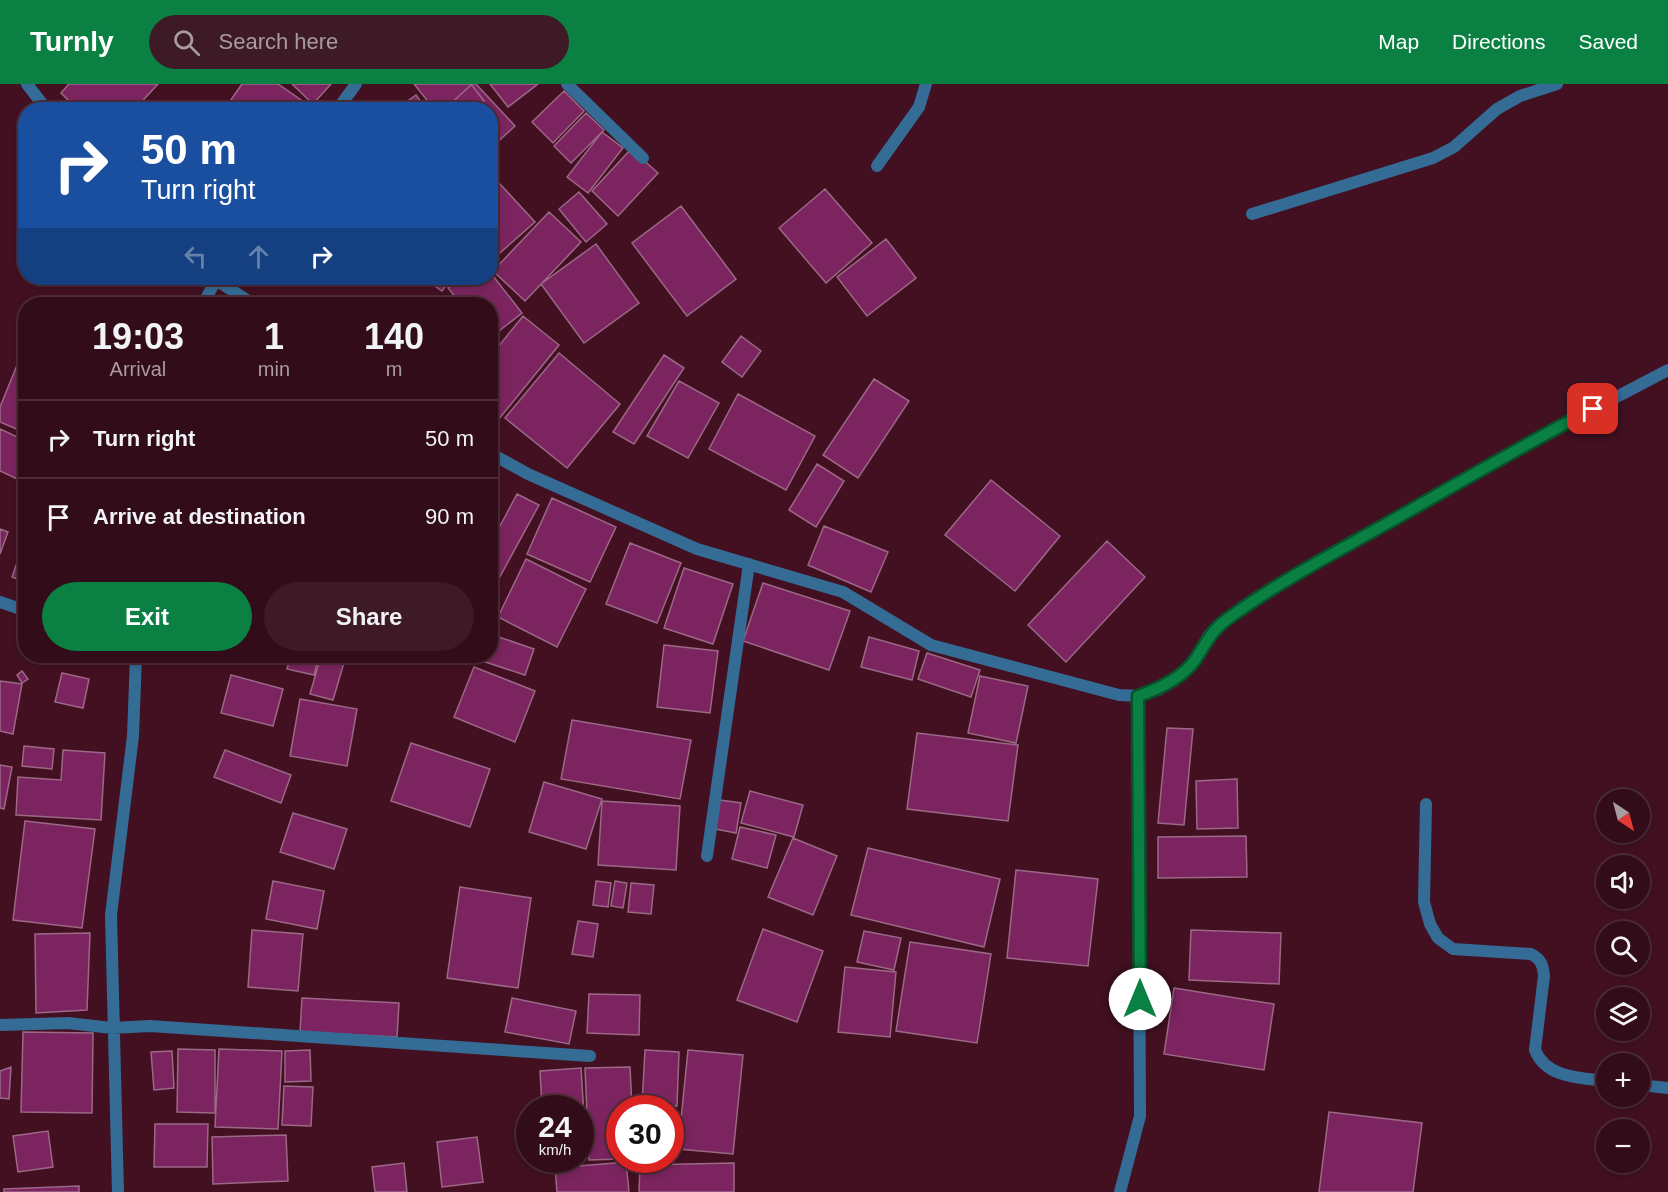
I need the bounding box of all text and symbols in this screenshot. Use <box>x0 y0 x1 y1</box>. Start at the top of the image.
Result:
search box <box>149 15 569 69</box>
text: Turnly <box>30 26 113 57</box>
icon: search <box>170 26 203 59</box>
text: Search here <box>218 29 338 54</box>
text: Map <box>1378 30 1419 53</box>
text: Directions <box>1452 30 1545 53</box>
text: Saved <box>1578 30 1638 53</box>
icon: right <box>42 126 120 204</box>
text: 50 m <box>141 126 237 173</box>
text: Turn right <box>141 175 256 205</box>
icon: left <box>179 240 212 273</box>
icon: ahead <box>242 240 275 273</box>
icon: right <box>305 240 338 273</box>
text: 19:03 <box>92 316 184 357</box>
text: 1 <box>264 316 284 357</box>
text: 140 <box>364 316 424 357</box>
text: Arrival <box>110 358 166 380</box>
text: min <box>258 358 290 380</box>
text: m <box>386 358 402 380</box>
pin <box>1567 383 1618 434</box>
icon: arrive <box>1576 392 1609 425</box>
icon: right <box>42 423 75 456</box>
text: Turn right <box>93 426 195 451</box>
text: 50 m <box>425 426 474 451</box>
icon: arrive <box>42 501 75 534</box>
text: Arrive at destination <box>93 504 306 529</box>
text: 90 m <box>425 504 474 529</box>
button: Exit <box>42 582 252 651</box>
button: Share <box>264 582 474 651</box>
north arrow <box>1596 789 1650 843</box>
map controls <box>1596 789 1650 1173</box>
button: sound <box>1596 855 1650 909</box>
button: search <box>1596 921 1650 975</box>
position arrow <box>1108 967 1172 1031</box>
button: layers <box>1596 987 1650 1041</box>
button: + <box>1596 1053 1650 1107</box>
speed limit sign: 30 <box>606 1095 684 1173</box>
text: 24 <box>538 1110 572 1143</box>
button: − <box>1596 1119 1650 1173</box>
text: km/h <box>539 1141 571 1158</box>

